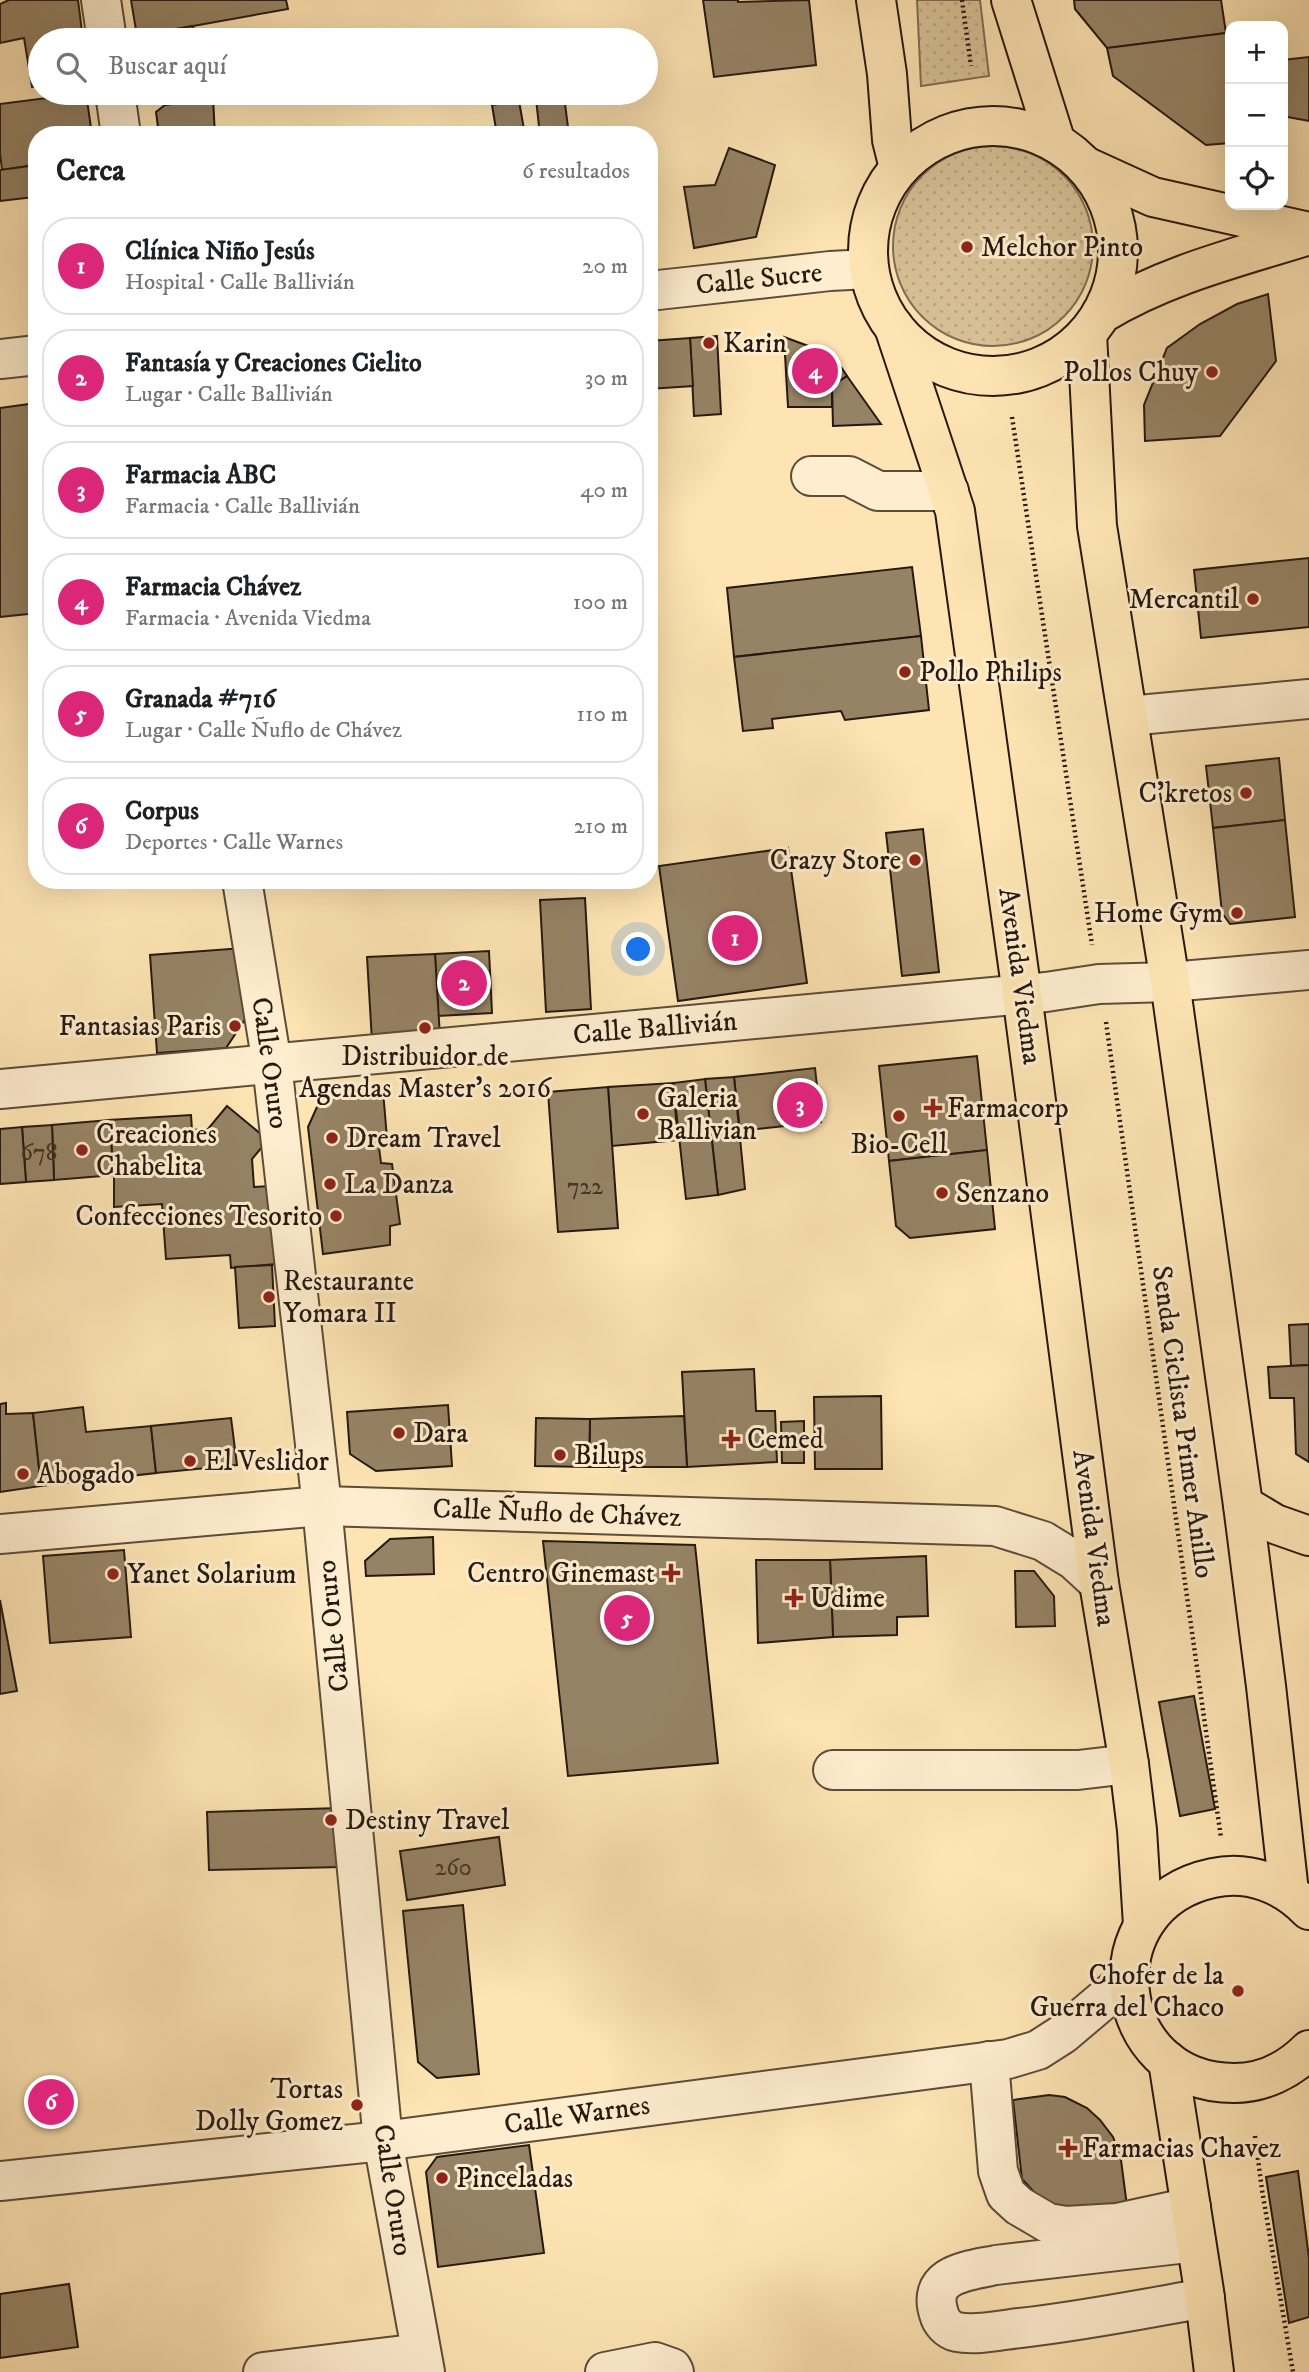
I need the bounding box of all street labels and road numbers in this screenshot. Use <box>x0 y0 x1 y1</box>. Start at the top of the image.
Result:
street label: Calle Sucre <box>694 255 824 303</box>
street label: Avenida Viedma <box>990 885 1050 1067</box>
street label: Calle Oruro <box>243 995 297 1131</box>
street label: Calle Ballivián <box>572 1003 739 1053</box>
street label: Senda Ciclista Primer Anillo <box>1144 1264 1222 1580</box>
street label: Avenida Viedma <box>1064 1447 1124 1629</box>
street label: Calle Ñuflo de Chávez <box>432 1490 682 1535</box>
street label: Calle Oruro <box>309 1558 357 1694</box>
street label: Calle Warnes <box>502 2087 652 2143</box>
street label: Calle Oruro <box>365 2122 421 2258</box>

